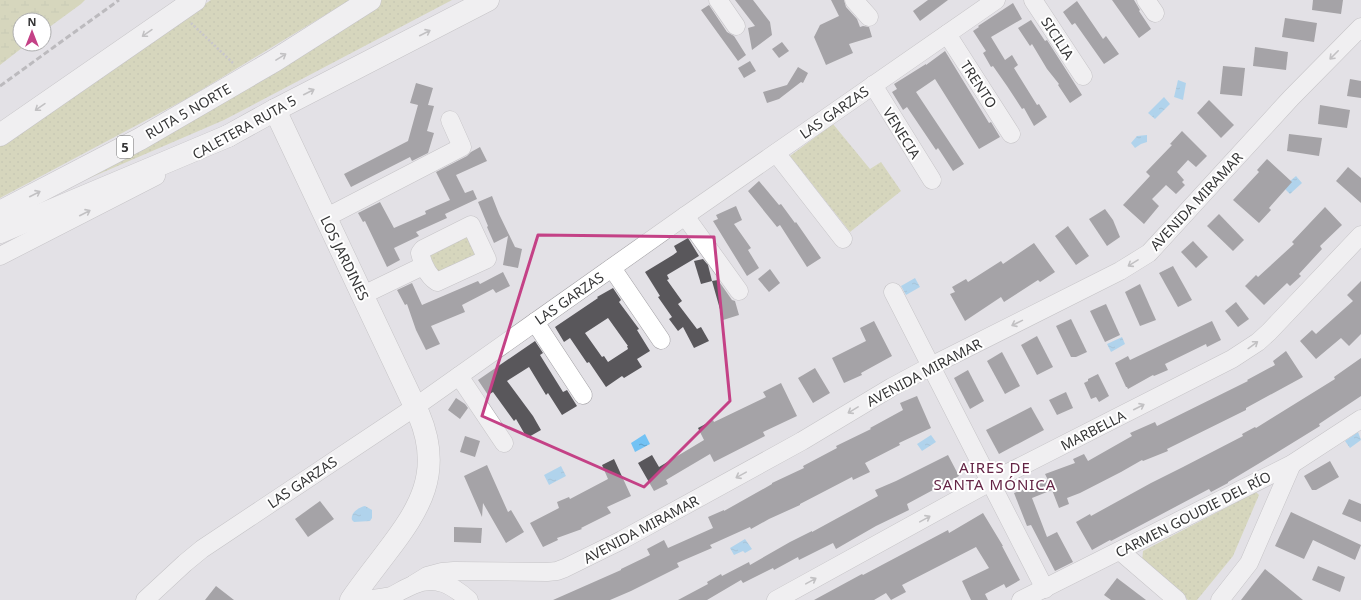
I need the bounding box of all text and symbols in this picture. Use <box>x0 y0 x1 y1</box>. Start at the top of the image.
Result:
north arrow <box>12 12 52 52</box>
street label: SICILIA <box>1037 13 1079 63</box>
text: N <box>28 14 36 29</box>
one-way arrow <box>141 29 152 37</box>
one-way arrow <box>419 29 431 36</box>
one-way arrow <box>1329 50 1339 60</box>
one-way arrow <box>275 52 287 60</box>
street label: TRENTO <box>957 56 1002 112</box>
street label: RUTA 5 NORTE <box>142 79 234 143</box>
street label: LAS GARZAS <box>796 81 873 143</box>
one-way arrow <box>303 88 315 95</box>
street label: CALETERA RUTA 5 <box>189 91 299 163</box>
one-way arrow <box>35 103 46 111</box>
street label: VENECIA <box>879 104 925 162</box>
road number: 5 <box>117 136 133 158</box>
street label: AVENIDA MIRAMAR <box>1145 148 1247 254</box>
one-way arrow <box>29 190 41 197</box>
one-way arrow <box>78 209 90 216</box>
street label: LOS JARDINES <box>316 213 374 304</box>
one-way arrow <box>1128 259 1139 267</box>
street label: LAS GARZAS <box>531 267 608 329</box>
one-way arrow <box>1012 319 1024 327</box>
street label: AVENIDA MIRAMAR <box>863 333 985 410</box>
one-way arrow <box>1248 341 1259 349</box>
one-way arrow <box>1133 402 1145 410</box>
street label: MARBELLA <box>1057 405 1129 455</box>
one-way arrow <box>848 407 860 415</box>
street label: LAS GARZAS <box>263 452 341 512</box>
district label: AIRES DE SANTA MÓNICA <box>934 457 1056 494</box>
street label: CARMEN GOUDIE DEL RÍO <box>1112 466 1274 562</box>
one-way arrow <box>735 472 747 480</box>
street label: AVENIDA MIRAMAR <box>580 490 702 567</box>
one-way arrow <box>918 514 930 522</box>
one-way arrow <box>804 577 816 585</box>

